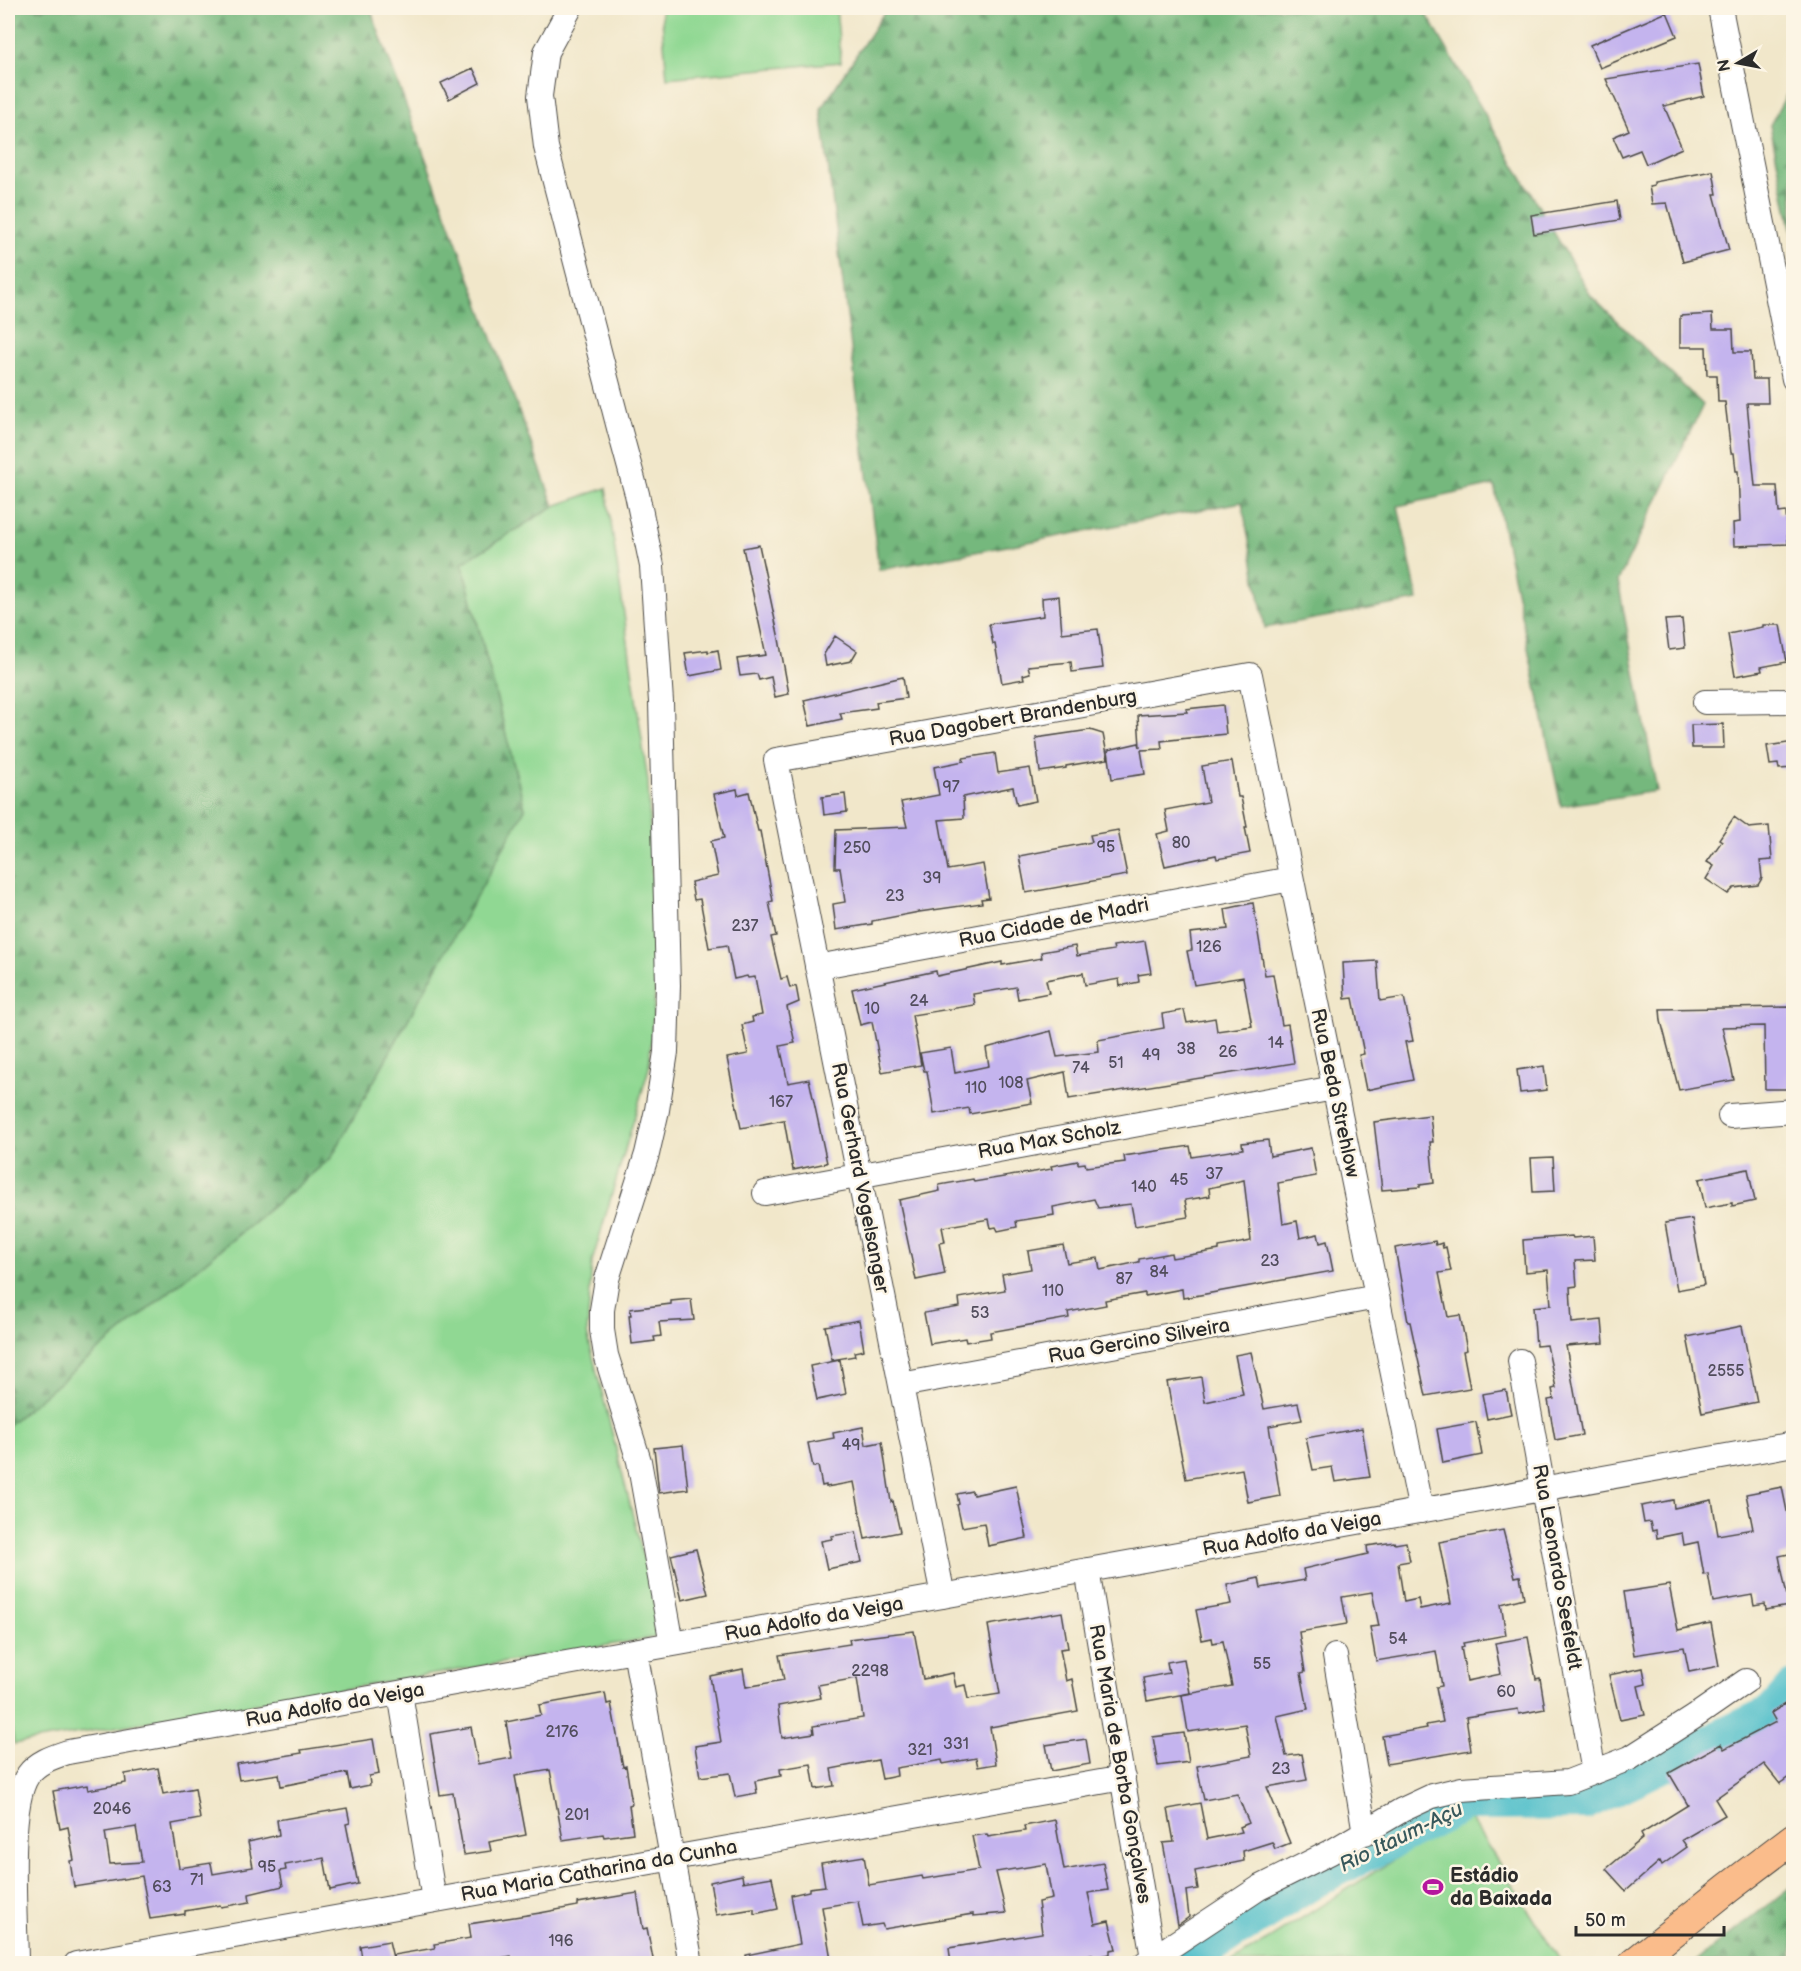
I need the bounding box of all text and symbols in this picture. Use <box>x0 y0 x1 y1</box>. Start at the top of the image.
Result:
north arrow <box>1708 33 1768 93</box>
text: N <box>1714 58 1735 73</box>
street label: Rua Dagobert Brandenburg <box>887 684 1139 752</box>
house number: 97 <box>942 778 960 797</box>
house number: 80 <box>1172 834 1190 853</box>
house number: 95 <box>1097 838 1115 857</box>
house number: 250 <box>843 839 871 858</box>
house number: 39 <box>922 869 942 888</box>
house number: 23 <box>886 887 905 906</box>
street label: Rua Cidade de Madri <box>957 893 1151 953</box>
house number: 237 <box>732 917 759 936</box>
house number: 126 <box>1196 938 1222 957</box>
house number: 24 <box>910 992 929 1011</box>
house number: 10 <box>864 1000 880 1019</box>
street label: Rua Beda Strehlow <box>1305 1006 1365 1180</box>
house number: 14 <box>1268 1034 1284 1053</box>
house number: 38 <box>1176 1040 1196 1059</box>
house number: 26 <box>1218 1043 1238 1062</box>
house number: 49 <box>1141 1046 1161 1065</box>
house number: 51 <box>1108 1054 1124 1073</box>
house number: 74 <box>1072 1059 1090 1078</box>
street label: Rua Gerhard Vogelsanger <box>826 1060 894 1296</box>
house number: 108 <box>999 1074 1023 1093</box>
house number: 110 <box>965 1079 987 1098</box>
house number: 167 <box>769 1093 793 1112</box>
street label: Rua Max Scholz <box>976 1116 1123 1164</box>
house number: 37 <box>1205 1165 1223 1184</box>
house number: 45 <box>1170 1171 1188 1190</box>
house number: 140 <box>1131 1178 1157 1197</box>
house number: 23 <box>1261 1252 1280 1271</box>
house number: 84 <box>1149 1263 1169 1282</box>
house number: 87 <box>1115 1270 1133 1289</box>
house number: 110 <box>1042 1282 1064 1301</box>
house number: 53 <box>970 1304 990 1323</box>
street label: Rua Gercino Silveira <box>1046 1313 1232 1369</box>
house number: 2555 <box>1708 1362 1744 1381</box>
house number: 49 <box>841 1436 861 1455</box>
street label: Rua Leonardo Seefeldt <box>1527 1462 1587 1672</box>
street label: Rua Adolfo da Veiga <box>1201 1506 1383 1562</box>
street label: Rua Adolfo da Veiga <box>723 1591 905 1647</box>
street label: Rua Maria de Borba Gonçalves <box>1084 1622 1156 1906</box>
house number: 54 <box>1389 1630 1408 1649</box>
house number: 55 <box>1253 1655 1271 1674</box>
house number: 2298 <box>851 1662 889 1681</box>
street label: Rua Adolfo da Veiga <box>244 1677 426 1733</box>
house number: 60 <box>1496 1683 1516 1702</box>
house number: 2176 <box>545 1723 579 1742</box>
house number: 331 <box>943 1735 969 1754</box>
house number: 321 <box>907 1741 933 1760</box>
house number: 23 <box>1272 1760 1291 1779</box>
water label: Rio Itaum-Açu <box>1335 1796 1467 1878</box>
house number: 2046 <box>93 1800 131 1819</box>
house number: 201 <box>564 1806 590 1825</box>
street label: Rua Maria Catharina da Cunha <box>459 1835 739 1907</box>
house number: 95 <box>258 1858 276 1877</box>
place label: Estádio da Baixada <box>1450 1864 1552 1911</box>
house number: 71 <box>190 1871 204 1890</box>
sports icon: Estádio da Baixada <box>1421 1875 1445 1899</box>
house number: 63 <box>152 1878 172 1897</box>
scale bar <box>1576 1899 1724 1937</box>
text: 50 m <box>1585 1910 1626 1931</box>
house number: 196 <box>548 1932 574 1951</box>

